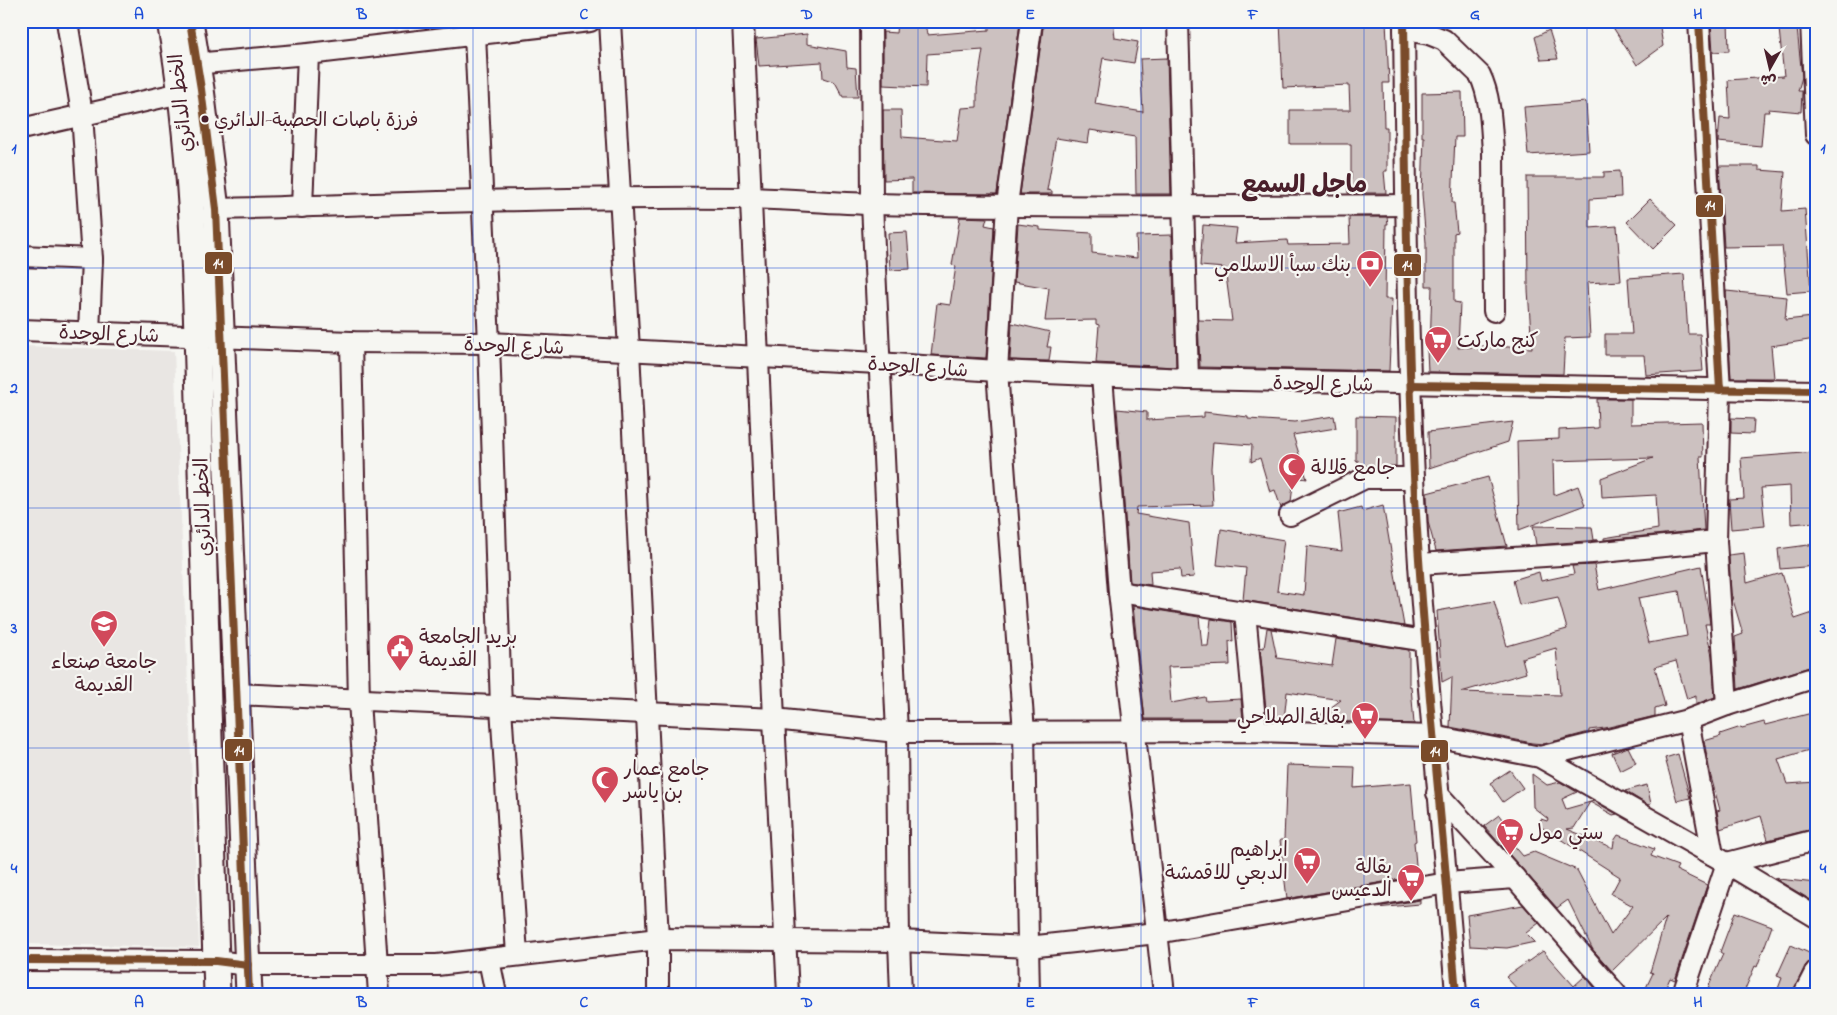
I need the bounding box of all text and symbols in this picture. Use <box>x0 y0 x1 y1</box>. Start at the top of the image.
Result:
text: A <box>134 3 144 27</box>
text: B <box>356 3 368 27</box>
text: C <box>580 3 589 27</box>
text: D <box>800 3 813 27</box>
text: E <box>1025 3 1035 27</box>
text: F <box>1247 3 1259 27</box>
text: G <box>1470 3 1480 27</box>
text: H <box>1693 3 1703 27</box>
north arrow <box>1744 42 1794 92</box>
street label: الخط الدائري <box>163 52 202 153</box>
text: ش <box>1759 68 1777 91</box>
place label: فرزة باصات الحصبة-الدائري <box>214 108 418 135</box>
marker: فرزة باصات الحصبة-الدائري <box>200 114 210 124</box>
text: 1 <box>11 137 17 161</box>
text: 1 <box>1820 137 1826 161</box>
district label: ماجل السمع <box>1241 168 1367 204</box>
line badge: 14 <box>1695 194 1724 218</box>
text: 14 <box>1705 196 1715 217</box>
bank icon: بنك سبأ الاسلامي <box>1355 249 1385 288</box>
line badge: 14 <box>204 251 233 275</box>
place label: بنك سبأ الاسلامي <box>1214 252 1351 282</box>
line badge: 14 <box>1393 253 1422 277</box>
text: 14 <box>213 254 223 275</box>
text: 14 <box>1402 256 1412 277</box>
street label: شارع الوحدة <box>58 319 160 352</box>
supermarket icon: كنج ماركت <box>1423 325 1453 364</box>
place label: كنج ماركت <box>1457 328 1539 357</box>
street label: شارع الوحدة <box>463 331 565 364</box>
street label: شارع الوحدة <box>867 351 969 386</box>
street label: شارع الوحدة <box>1272 370 1373 401</box>
text: 2 <box>9 377 18 401</box>
text: 2 <box>1818 377 1827 401</box>
mosque icon: جامع قلالة <box>1277 452 1307 491</box>
place label: جامع قلالة <box>1311 455 1395 484</box>
street label: الخط الدائري <box>188 457 221 557</box>
school or university icon: جامعة صنعاء القديمة <box>89 609 119 648</box>
text: 3 <box>10 617 18 641</box>
text: 3 <box>1819 617 1827 641</box>
place label: بريد الجامعة القديمة <box>419 624 517 676</box>
public building icon: بريد الجامعة القديمة <box>385 633 415 672</box>
place label: جامعة صنعاء القديمة <box>51 649 157 701</box>
supermarket icon: بقالة الصلاحي <box>1350 701 1380 740</box>
place label: بقالة الصلاحي <box>1237 704 1346 734</box>
line badge: 14 <box>224 738 253 762</box>
line badge: 14 <box>1420 739 1449 763</box>
text: 14 <box>234 741 244 762</box>
text: 14 <box>1430 742 1440 763</box>
place label: جامع عمار بن ياسر <box>622 756 710 808</box>
mosque icon: جامع عمار بن ياسر <box>590 765 620 804</box>
supermarket icon: ستي مول <box>1495 817 1525 856</box>
place label: ستي مول <box>1529 820 1604 850</box>
place label: ابراهيم الدبعي للاقمشة <box>1165 837 1288 890</box>
supermarket icon: ابراهيم الدبعي للاقمشة <box>1292 846 1322 885</box>
place label: بقالة الدعيس <box>1331 854 1392 906</box>
text: 4 <box>10 857 18 881</box>
text: 4 <box>1819 857 1827 881</box>
supermarket icon: بقالة الدعيس <box>1396 863 1426 902</box>
text: A <box>134 991 144 1015</box>
text: B <box>356 991 368 1015</box>
text: C <box>580 991 589 1015</box>
text: D <box>800 991 813 1015</box>
text: E <box>1025 991 1035 1015</box>
text: F <box>1247 991 1259 1015</box>
text: G <box>1470 991 1480 1015</box>
text: H <box>1693 991 1703 1015</box>

